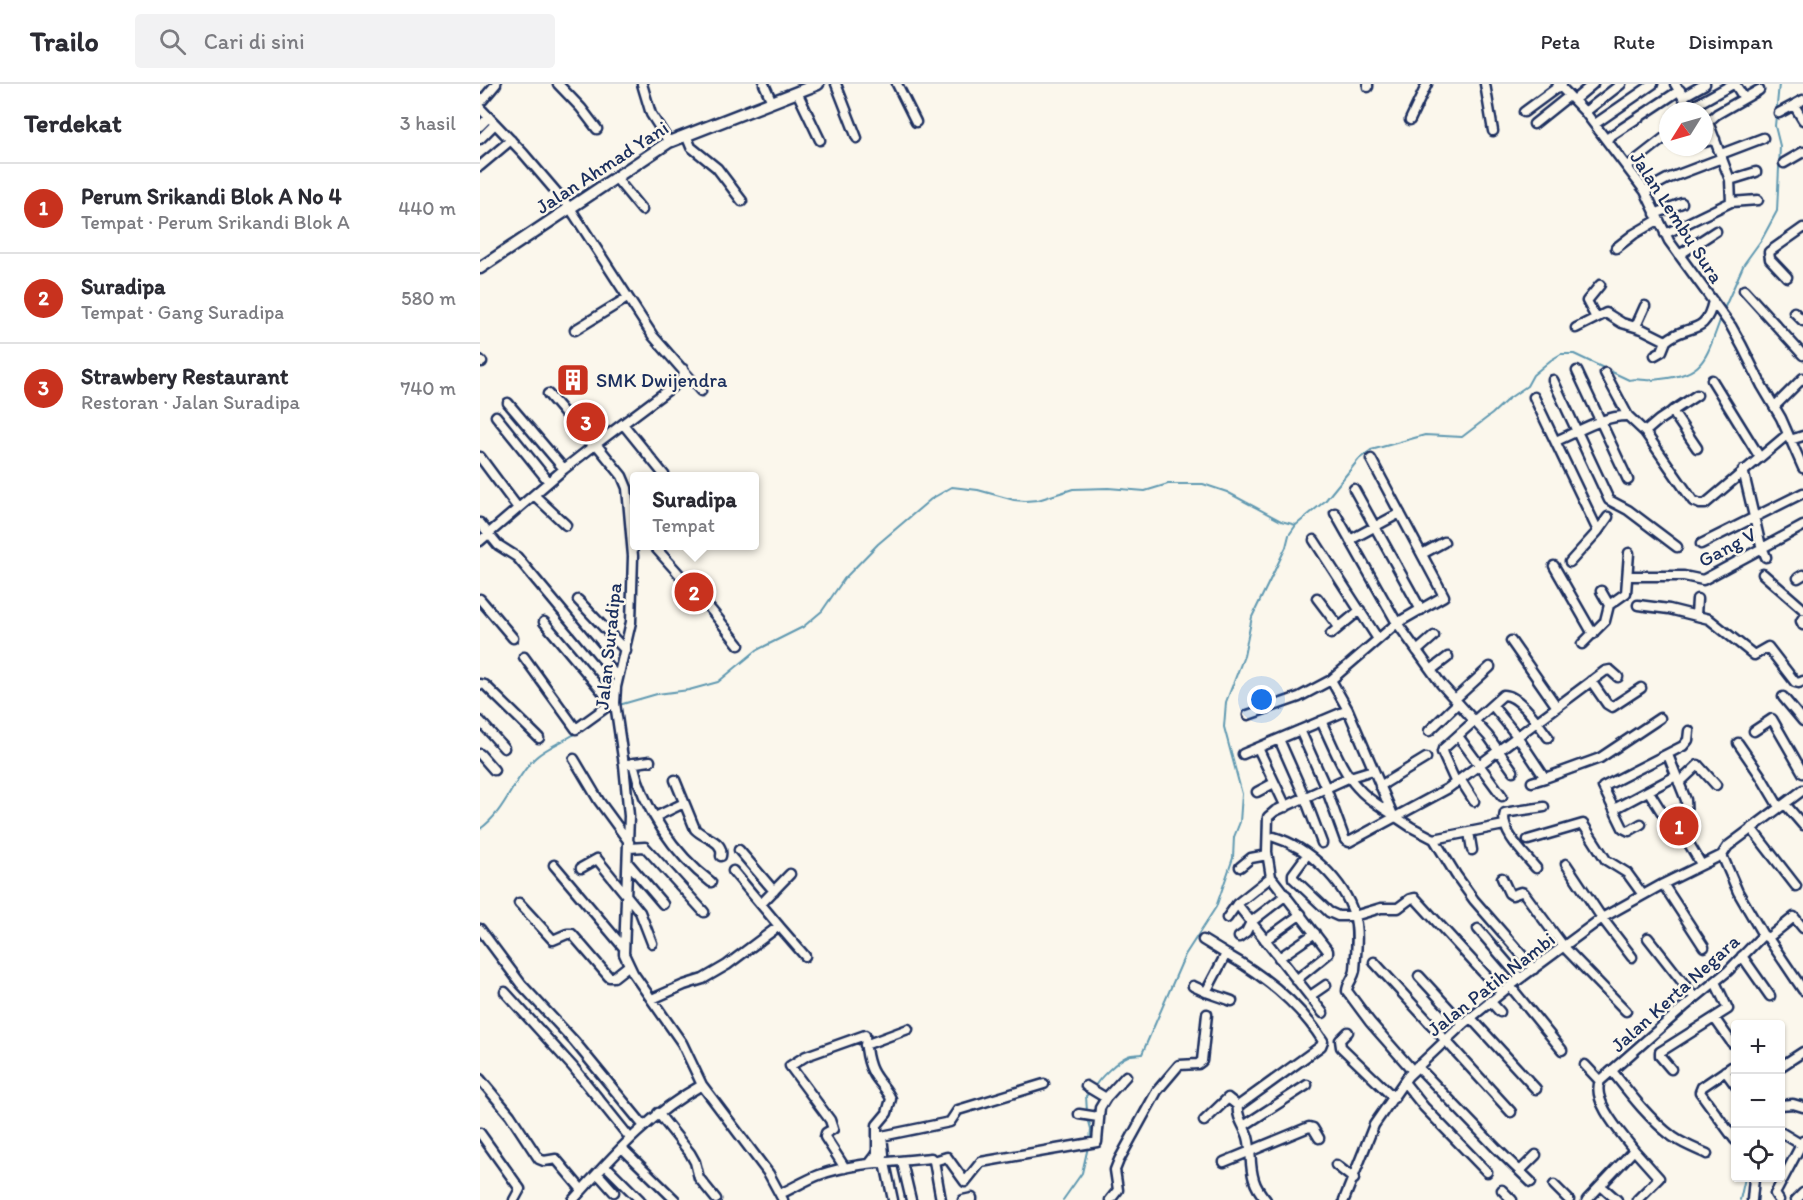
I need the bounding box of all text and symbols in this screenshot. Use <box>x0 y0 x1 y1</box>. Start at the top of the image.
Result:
search box <box>135 14 555 68</box>
text: Trailo <box>30 24 99 58</box>
icon: search <box>156 25 189 58</box>
text: Cari di sini <box>204 28 305 55</box>
text: Peta <box>1540 29 1580 54</box>
text: Rute <box>1613 29 1655 54</box>
text: Disimpan <box>1688 29 1773 54</box>
north arrow <box>1659 102 1713 156</box>
text: Terdekat <box>24 107 122 139</box>
text: 3 hasil <box>400 111 456 135</box>
street label: Jalan Ahmad Yani <box>531 115 673 219</box>
street label: Jalan Lembu Sura <box>1625 146 1729 288</box>
text: Perum Srikandi Blok A No 4 <box>81 183 342 210</box>
text: 1 <box>39 196 48 220</box>
text: 440 m <box>398 196 456 220</box>
text: Tempat · Perum Srikandi Blok A <box>81 210 350 234</box>
text: Suradipa <box>81 273 166 300</box>
text: 2 <box>38 286 49 310</box>
text: 580 m <box>401 286 456 310</box>
text: Tempat · Gang Suradipa <box>81 300 284 324</box>
building icon: SMK Dwijendra <box>555 362 591 398</box>
text: Strawbery Restaurant <box>81 363 288 390</box>
place label: SMK Dwijendra <box>596 368 728 392</box>
text: 3 <box>38 376 49 400</box>
text: 740 m <box>400 376 456 400</box>
text: Restoran · Jalan Suradipa <box>81 390 300 414</box>
pin: 3 <box>566 400 606 444</box>
popup <box>630 472 759 550</box>
text: Suradipa <box>652 486 737 513</box>
text: Tempat <box>652 513 715 537</box>
street label: Gang V <box>1694 522 1760 572</box>
pin: 2 <box>674 570 714 614</box>
street label: Jalan Suradipa <box>589 581 627 711</box>
your location <box>1247 685 1276 714</box>
pin: 1 <box>1660 804 1698 848</box>
street label: Jalan Patih Nambi <box>1422 927 1560 1041</box>
street label: Jalan Kerta Negara <box>1606 929 1745 1057</box>
map controls <box>1731 1020 1785 1182</box>
button: + <box>1731 1020 1785 1074</box>
button: − <box>1731 1074 1785 1128</box>
button: locate <box>1731 1128 1785 1182</box>

